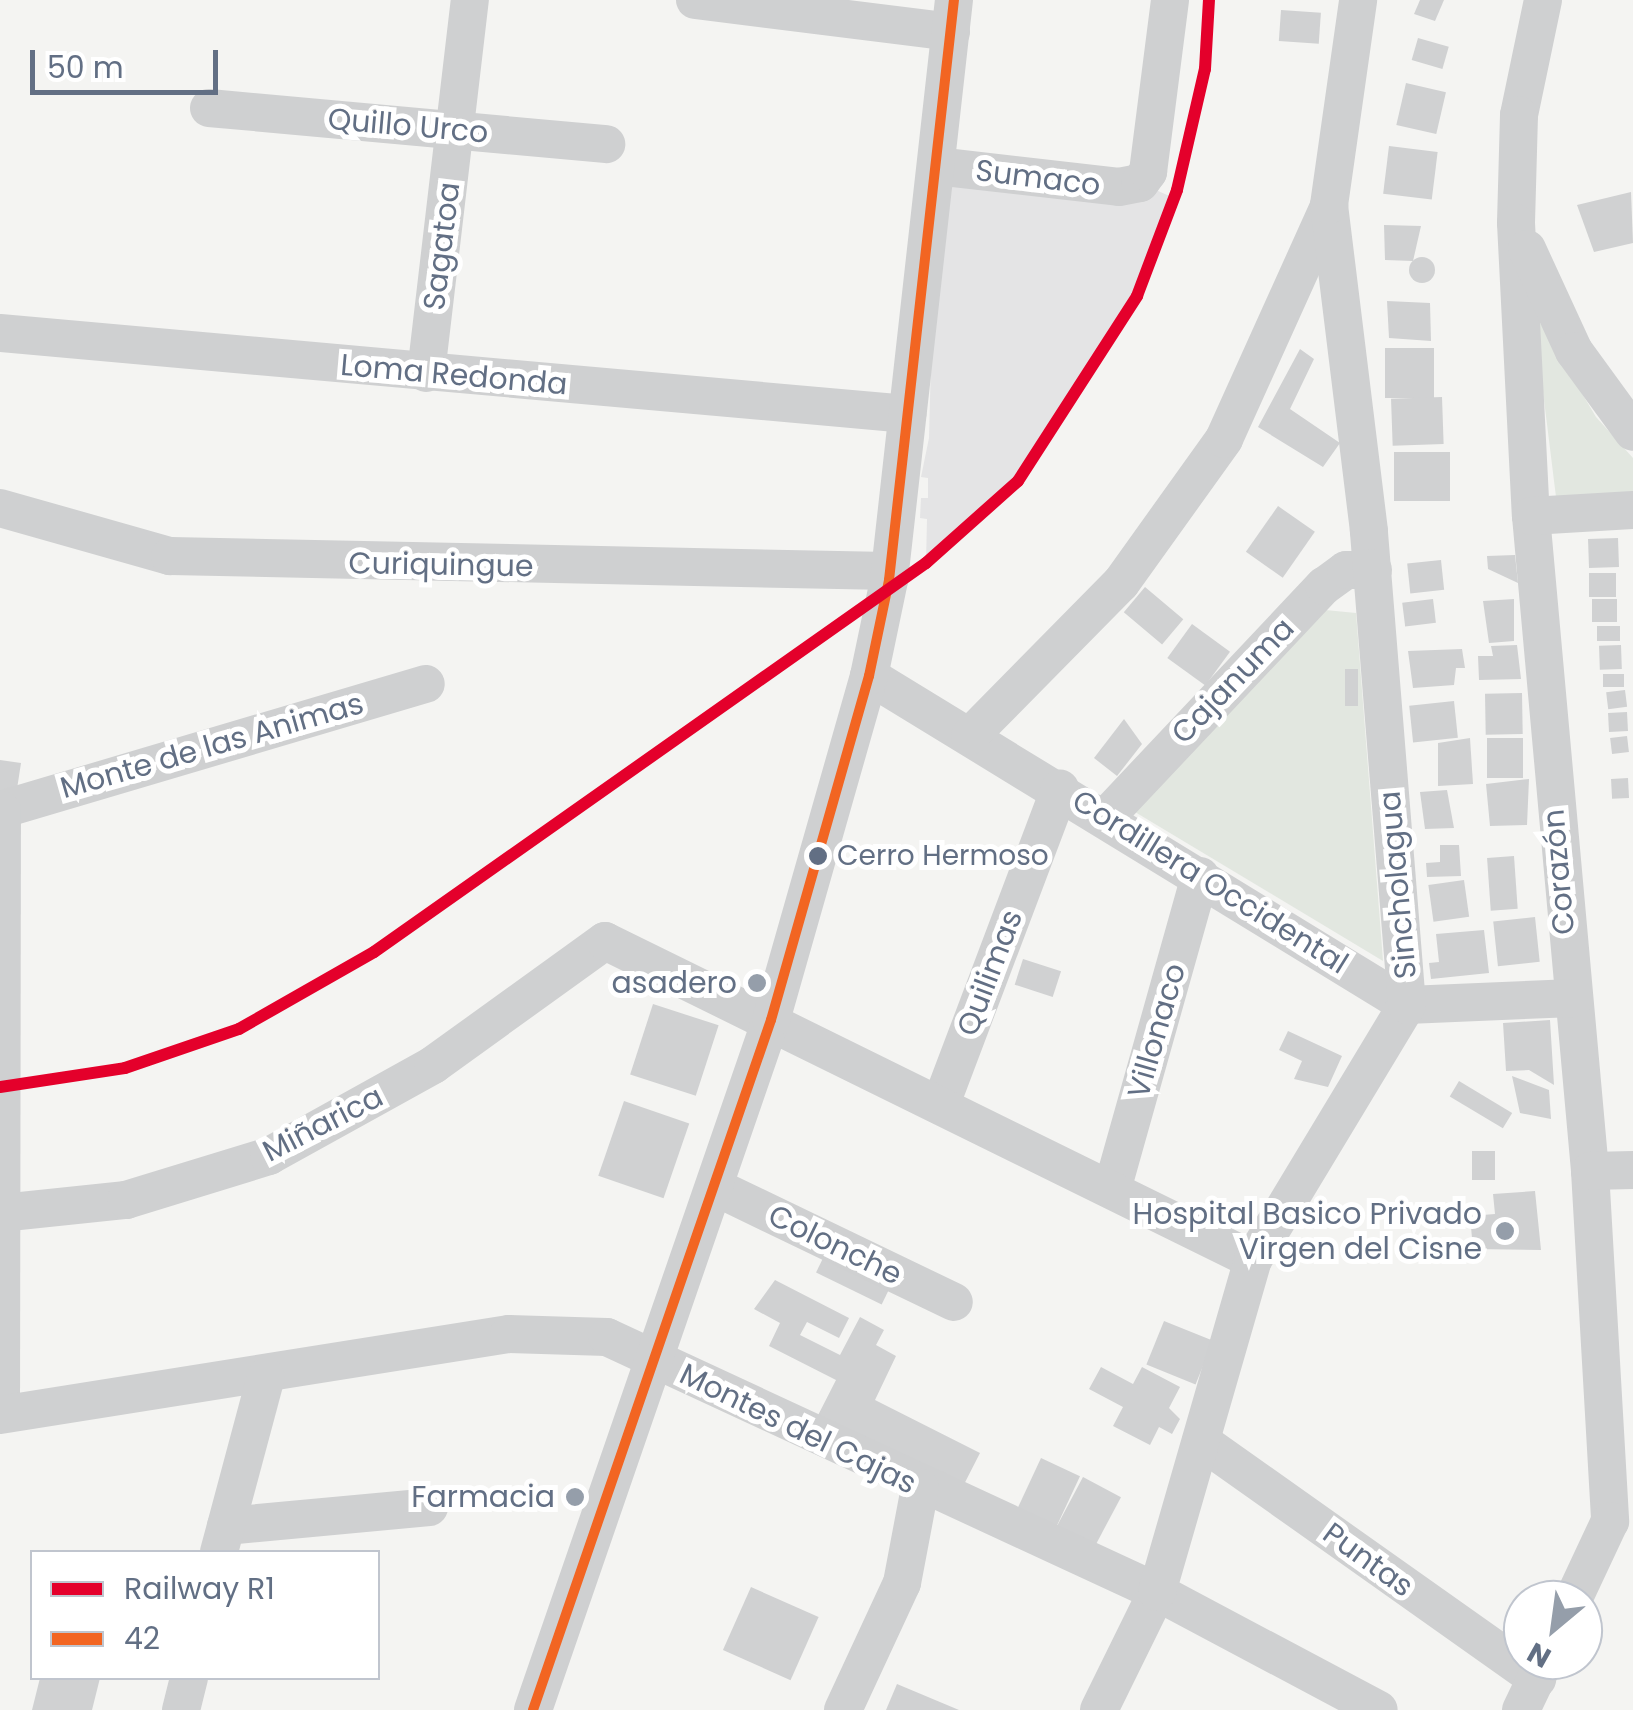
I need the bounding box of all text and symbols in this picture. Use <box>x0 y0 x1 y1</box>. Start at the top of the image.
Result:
scale bar <box>35 30 222 92</box>
text: 50 m <box>47 46 124 89</box>
street label: Quillo Urco <box>326 101 490 151</box>
street label: Sumaco <box>974 152 1102 204</box>
street label: Sagatoa <box>416 180 468 312</box>
street label: Loma Redonda <box>339 347 569 403</box>
street label: Curiquingue <box>348 545 534 585</box>
street label: Cajanuma <box>1164 611 1302 751</box>
street label: Monte de las Animas <box>56 685 368 807</box>
street label: Cordillera Occidental <box>1066 782 1354 982</box>
street label: Sincholagua <box>1372 790 1424 980</box>
street label: Corazón <box>1536 808 1582 936</box>
place label: Cerro Hermoso <box>837 839 1049 873</box>
marker: Cerro Hermoso <box>808 846 828 866</box>
street label: Quilimas <box>950 905 1030 1041</box>
street label: Villonaco <box>1121 959 1193 1103</box>
place label: asadero <box>612 965 737 1001</box>
marker: asadero <box>746 972 768 994</box>
street label: Miñarica <box>257 1079 389 1169</box>
place label: Hospital Basico Privado Virgen del Cisne <box>1132 1196 1482 1266</box>
street label: Colonche <box>762 1197 908 1293</box>
marker: Hospital Basico Privado Virgen del Cisne <box>1492 1218 1518 1244</box>
street label: Montes del Cajas <box>674 1356 922 1502</box>
place label: Farmacia <box>411 1479 555 1515</box>
marker: Farmacia <box>564 1486 586 1508</box>
street label: Puntas <box>1316 1515 1420 1605</box>
legend <box>30 1550 380 1680</box>
text: Railway R1 <box>124 1567 275 1610</box>
north arrow <box>1503 1580 1603 1680</box>
text: 42 <box>124 1617 160 1660</box>
text: N <box>1521 1633 1558 1677</box>

